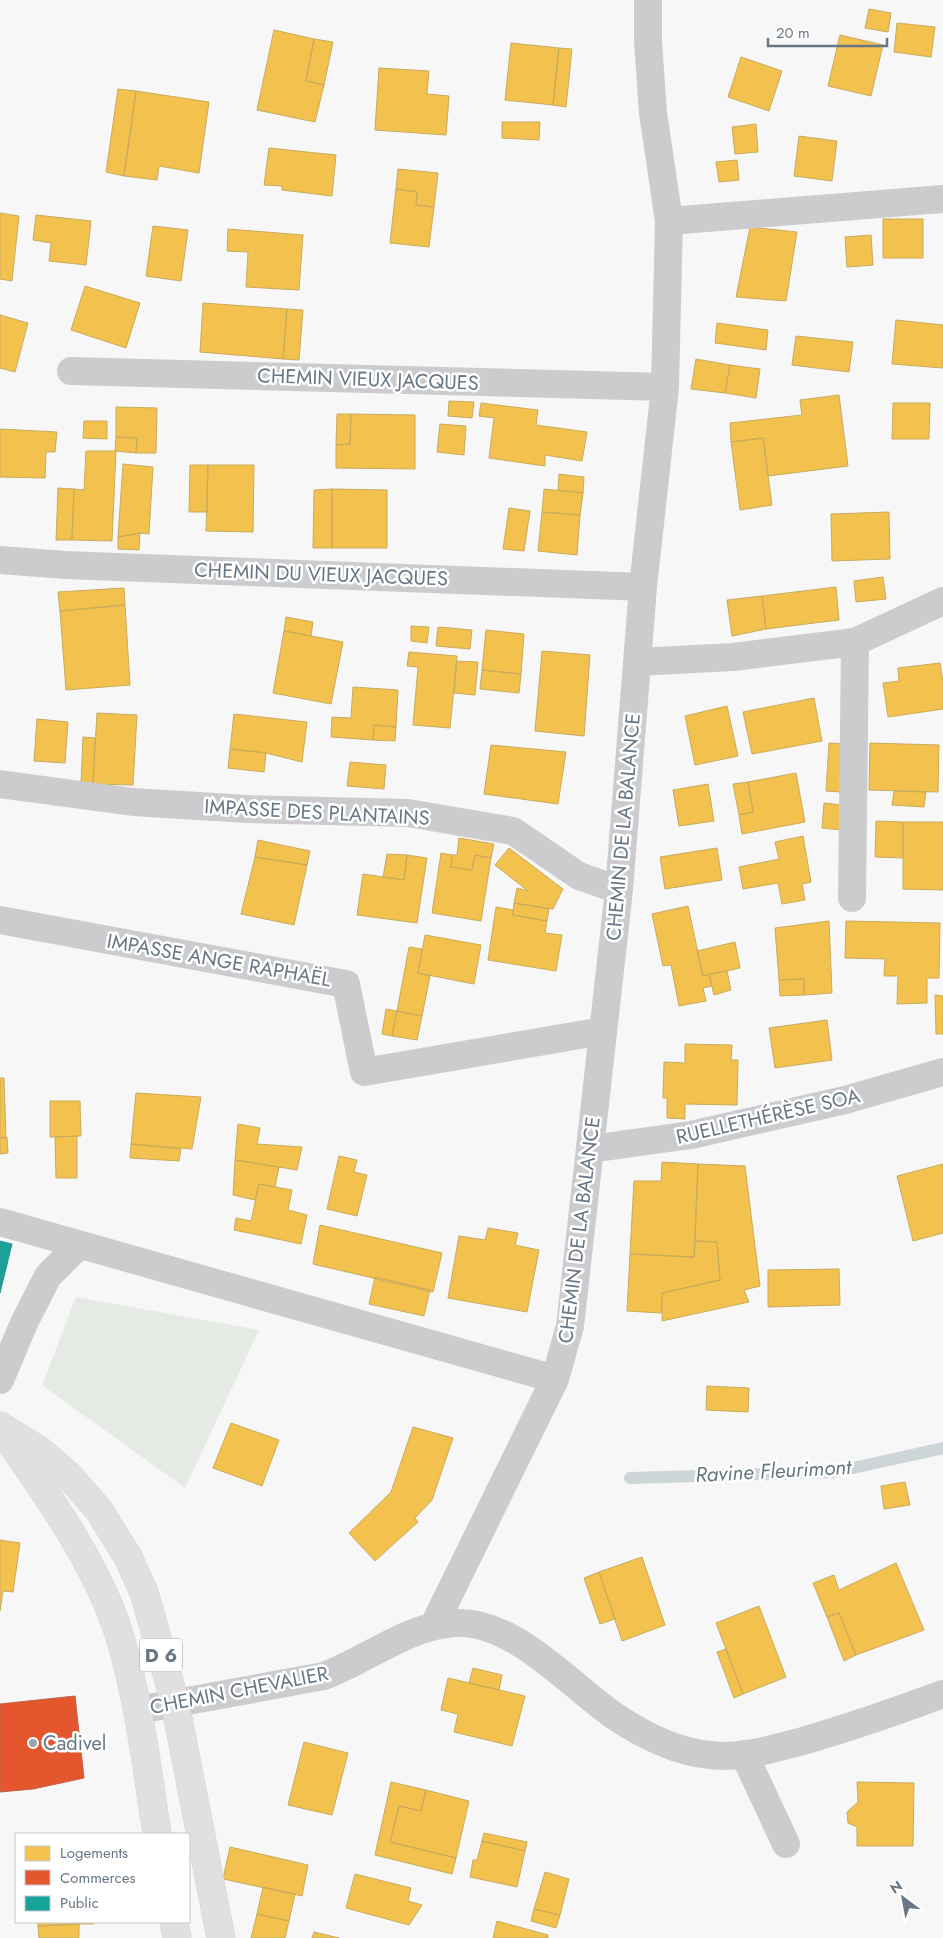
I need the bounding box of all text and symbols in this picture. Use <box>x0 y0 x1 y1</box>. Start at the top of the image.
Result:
scale bar <box>768 15 887 47</box>
text: 20 m <box>776 22 810 44</box>
street label: CHEMIN VIEUX JACQUES <box>257 361 479 398</box>
street label: CHEMIN DU VIEUX JACQUES <box>194 556 448 593</box>
street label: CHEMIN DE LA BALANCE <box>599 712 648 942</box>
street label: IMPASSE DES PLANTAINS <box>204 792 430 833</box>
street label: IMPASSE ANGE RAPHAËL <box>105 927 333 994</box>
street label: RUELLETHÉRÈSE SOA <box>673 1081 864 1152</box>
street label: CHEMIN DE LA BALANCE <box>551 1115 608 1345</box>
water label: Ravine Fleurimont <box>695 1452 853 1490</box>
road number: D 6 <box>140 1638 182 1672</box>
street label: CHEMIN CHEVALIER <box>147 1659 331 1722</box>
place label: Cadivel <box>43 1729 106 1758</box>
marker: Cadivel <box>27 1737 39 1749</box>
legend <box>15 1833 190 1923</box>
text: Logements <box>60 1842 128 1864</box>
text: Commerces <box>60 1867 135 1889</box>
north arrow <box>878 1873 928 1923</box>
text: N <box>886 1876 906 1898</box>
text: Public <box>60 1892 99 1914</box>

